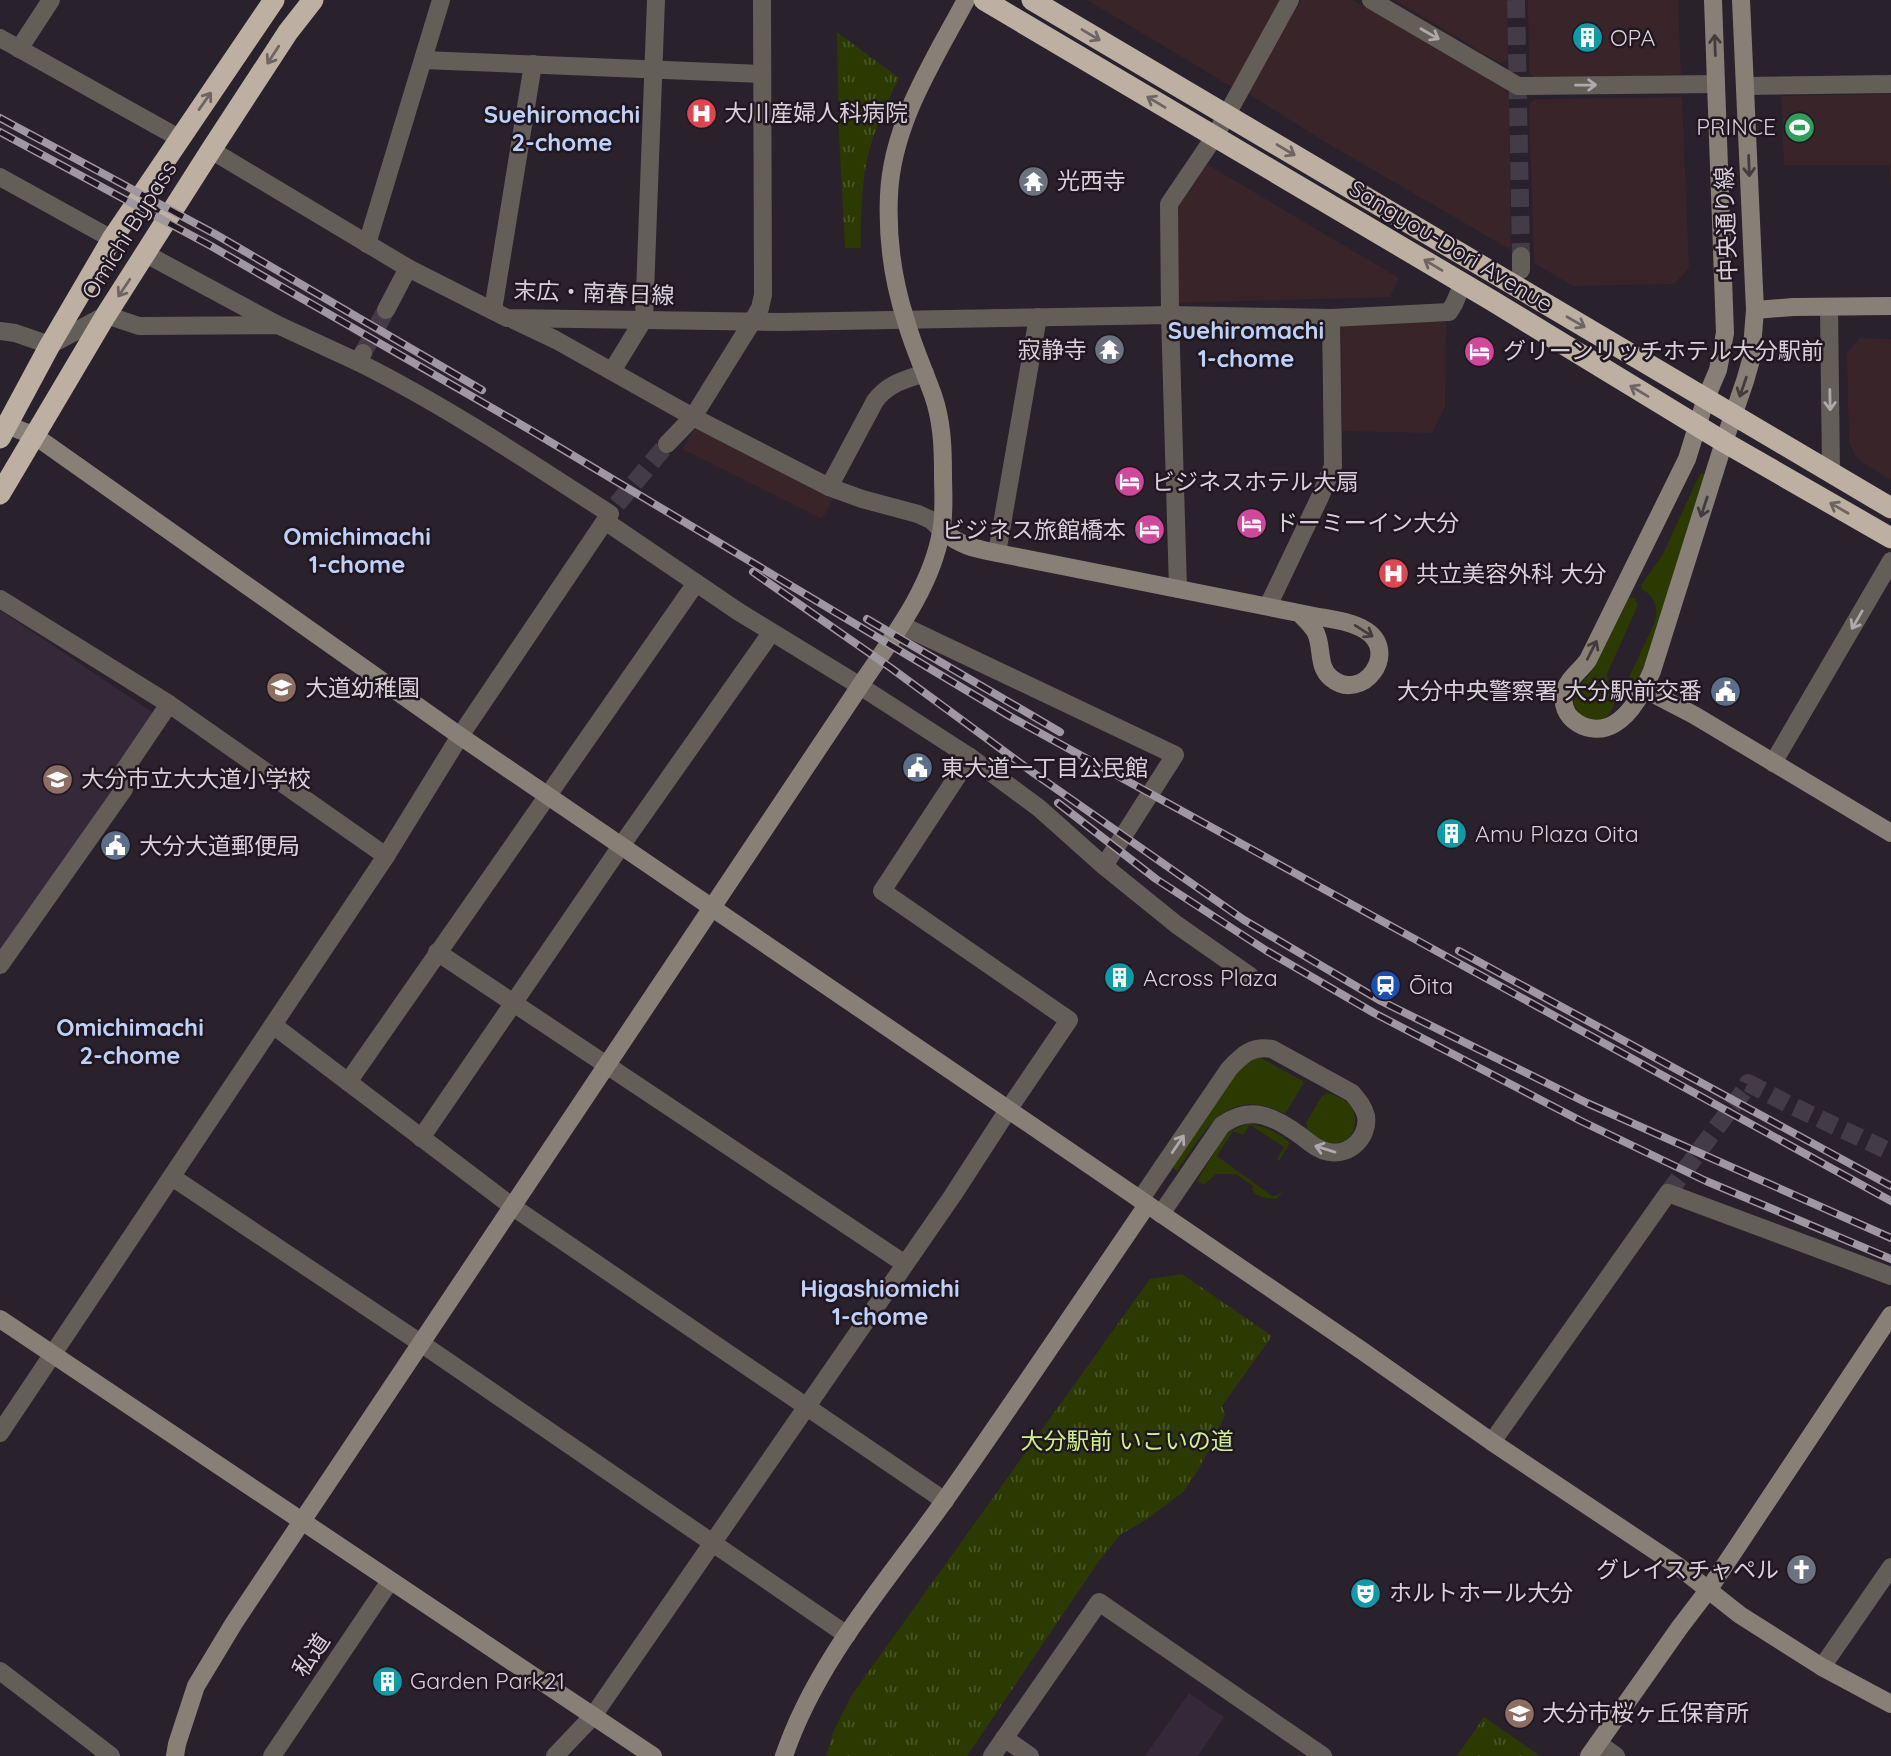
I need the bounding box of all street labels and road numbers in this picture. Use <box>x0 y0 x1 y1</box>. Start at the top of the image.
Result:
street label: Omichi Bypass <box>75 155 183 304</box>
street label: 中央通り線 <box>1709 166 1742 282</box>
street label: Sangyou-Dori Avenue <box>1344 173 1558 318</box>
street label: 末広・南春日線 <box>513 275 675 310</box>
street label: 私道 <box>286 1628 335 1682</box>

